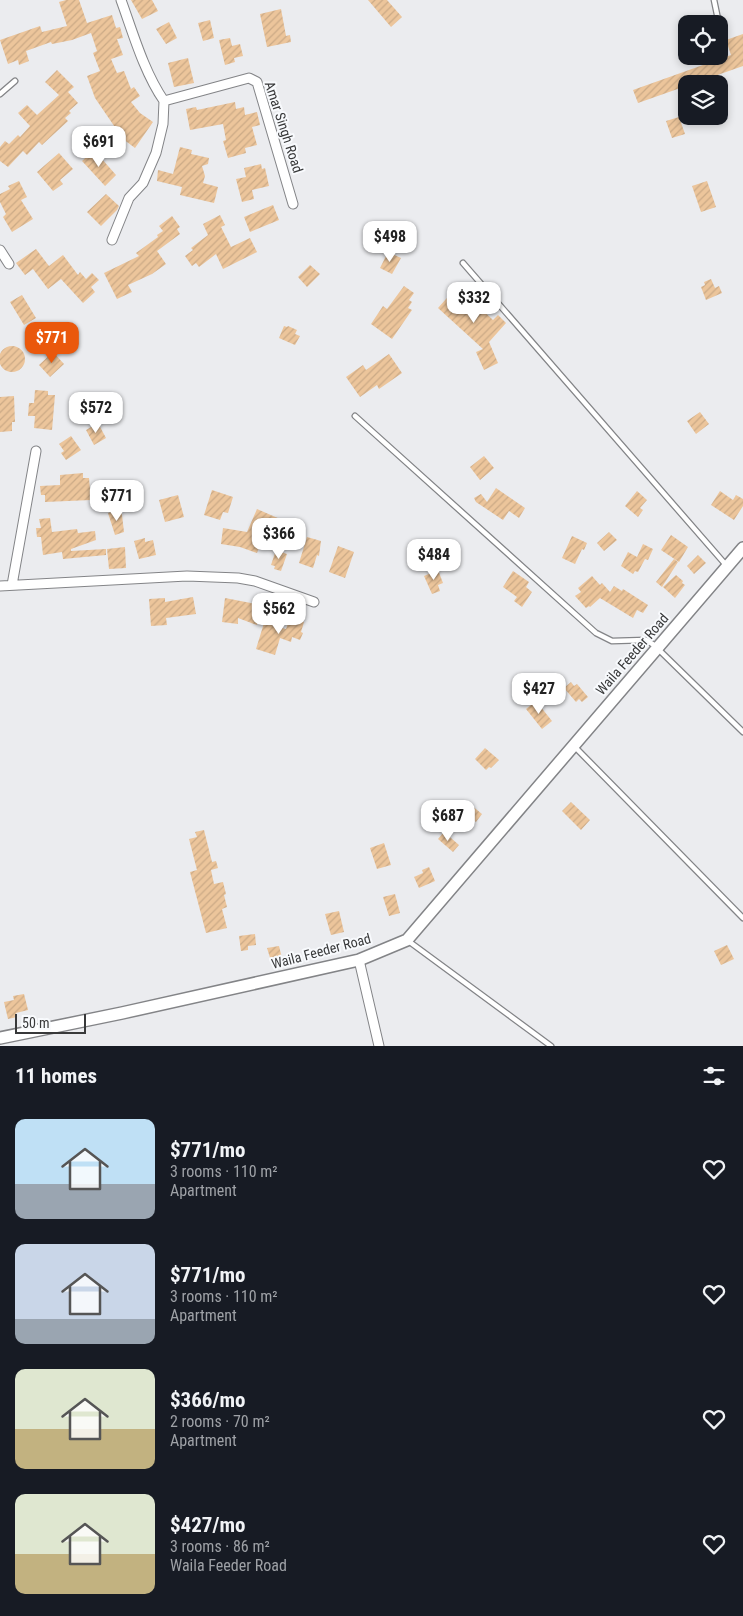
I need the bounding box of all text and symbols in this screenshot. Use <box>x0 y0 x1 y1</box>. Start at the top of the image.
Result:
map controls <box>678 15 728 125</box>
button: locate <box>678 15 728 65</box>
button: layers <box>678 75 728 125</box>
street label: Amar Singh Road <box>262 79 306 175</box>
pin: $691 <box>69 126 129 168</box>
text: $691 <box>83 132 115 151</box>
pin: $498 <box>360 220 420 263</box>
text: $498 <box>374 227 406 246</box>
pin: $332 <box>444 282 504 324</box>
text: $332 <box>458 288 490 307</box>
pin: $771 <box>22 322 82 364</box>
text: $771 <box>36 328 68 347</box>
pin: $572 <box>66 392 126 434</box>
text: $572 <box>80 398 112 417</box>
pin: $771 <box>87 480 147 522</box>
text: $771 <box>101 486 133 505</box>
pin: $366 <box>249 518 309 560</box>
text: $366 <box>263 524 295 543</box>
pin: $484 <box>404 538 464 581</box>
text: $484 <box>418 545 450 564</box>
pin: $562 <box>249 592 309 635</box>
text: $562 <box>263 599 295 618</box>
street label: Waila Feeder Road <box>592 610 672 698</box>
pin: $427 <box>509 672 569 715</box>
text: $427 <box>523 679 555 698</box>
pin: $687 <box>418 800 478 842</box>
text: $687 <box>432 806 464 825</box>
street label: Waila Feeder Road <box>270 930 372 972</box>
scale bar <box>15 1011 86 1034</box>
text: 50 m <box>22 1015 50 1031</box>
icon: filters <box>700 1062 728 1090</box>
text: 11 homes <box>15 1064 97 1088</box>
text: $771/mo <box>170 1138 245 1162</box>
icon: home <box>55 1139 115 1199</box>
icon: heart <box>700 1155 728 1183</box>
text: 3 rooms · 110 m² <box>170 1162 278 1181</box>
text: Apartment <box>170 1181 237 1200</box>
text: $771/mo <box>170 1263 245 1287</box>
icon: home <box>55 1264 115 1324</box>
icon: heart <box>700 1280 728 1308</box>
text: 3 rooms · 110 m² <box>170 1287 278 1306</box>
text: Apartment <box>170 1306 237 1325</box>
text: $366/mo <box>170 1388 245 1412</box>
icon: home <box>55 1389 115 1449</box>
icon: heart <box>700 1405 728 1433</box>
text: 2 rooms · 70 m² <box>170 1412 270 1431</box>
text: Apartment <box>170 1431 237 1450</box>
text: $427/mo <box>170 1513 245 1537</box>
icon: home <box>55 1514 115 1574</box>
icon: heart <box>700 1530 728 1558</box>
text: 3 rooms · 86 m² <box>170 1537 270 1556</box>
text: Waila Feeder Road <box>170 1556 287 1575</box>

